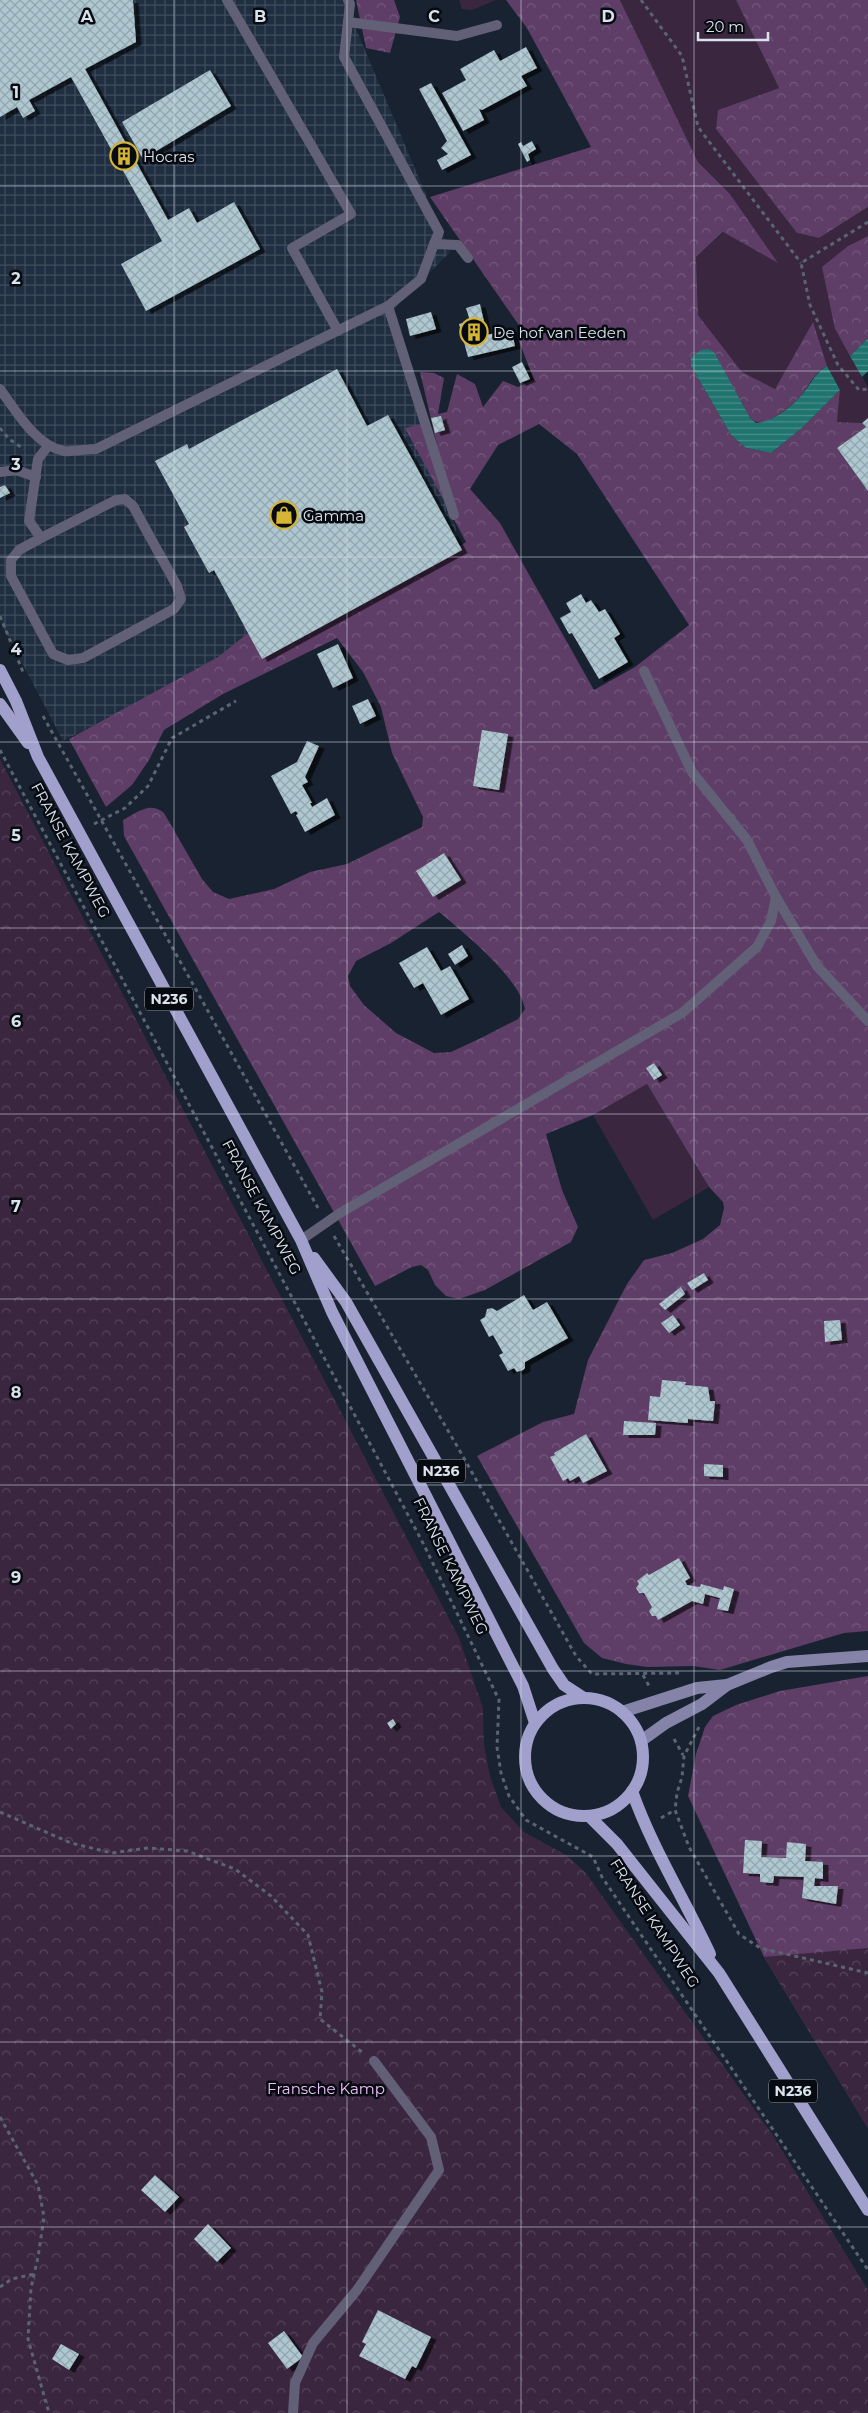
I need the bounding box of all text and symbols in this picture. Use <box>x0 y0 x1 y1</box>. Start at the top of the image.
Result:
text: A <box>80 7 94 26</box>
text: B <box>254 7 266 26</box>
text: C <box>428 7 440 26</box>
text: D <box>601 7 615 26</box>
scale bar <box>698 10 768 42</box>
text: 20 m <box>706 17 744 36</box>
text: 1 <box>13 83 19 102</box>
building icon: Hocras <box>109 141 139 171</box>
place label: Hocras <box>143 147 195 166</box>
text: 2 <box>11 269 21 288</box>
building icon: De hof van Eeden <box>459 317 489 347</box>
place label: De hof van Eeden <box>493 323 626 342</box>
text: 3 <box>10 455 21 474</box>
shop icon: Gamma <box>269 500 299 530</box>
place label: Gamma <box>303 506 364 525</box>
text: 4 <box>10 640 22 659</box>
street label: FRANSE KAMPWEG <box>27 779 115 921</box>
text: 5 <box>11 826 21 845</box>
road number: N236 <box>145 988 193 1011</box>
text: 6 <box>11 1012 21 1031</box>
street label: FRANSE KAMPWEG <box>218 1136 306 1278</box>
text: 7 <box>11 1197 21 1216</box>
text: 8 <box>11 1383 21 1402</box>
road number: N236 <box>417 1460 465 1482</box>
street label: FRANSE KAMPWEG <box>409 1494 493 1638</box>
text: 9 <box>11 1568 21 1587</box>
street label: FRANSE KAMPWEG <box>606 1855 704 1991</box>
park label: Fransche Kamp <box>267 2079 385 2098</box>
road number: N236 <box>769 2080 817 2102</box>

